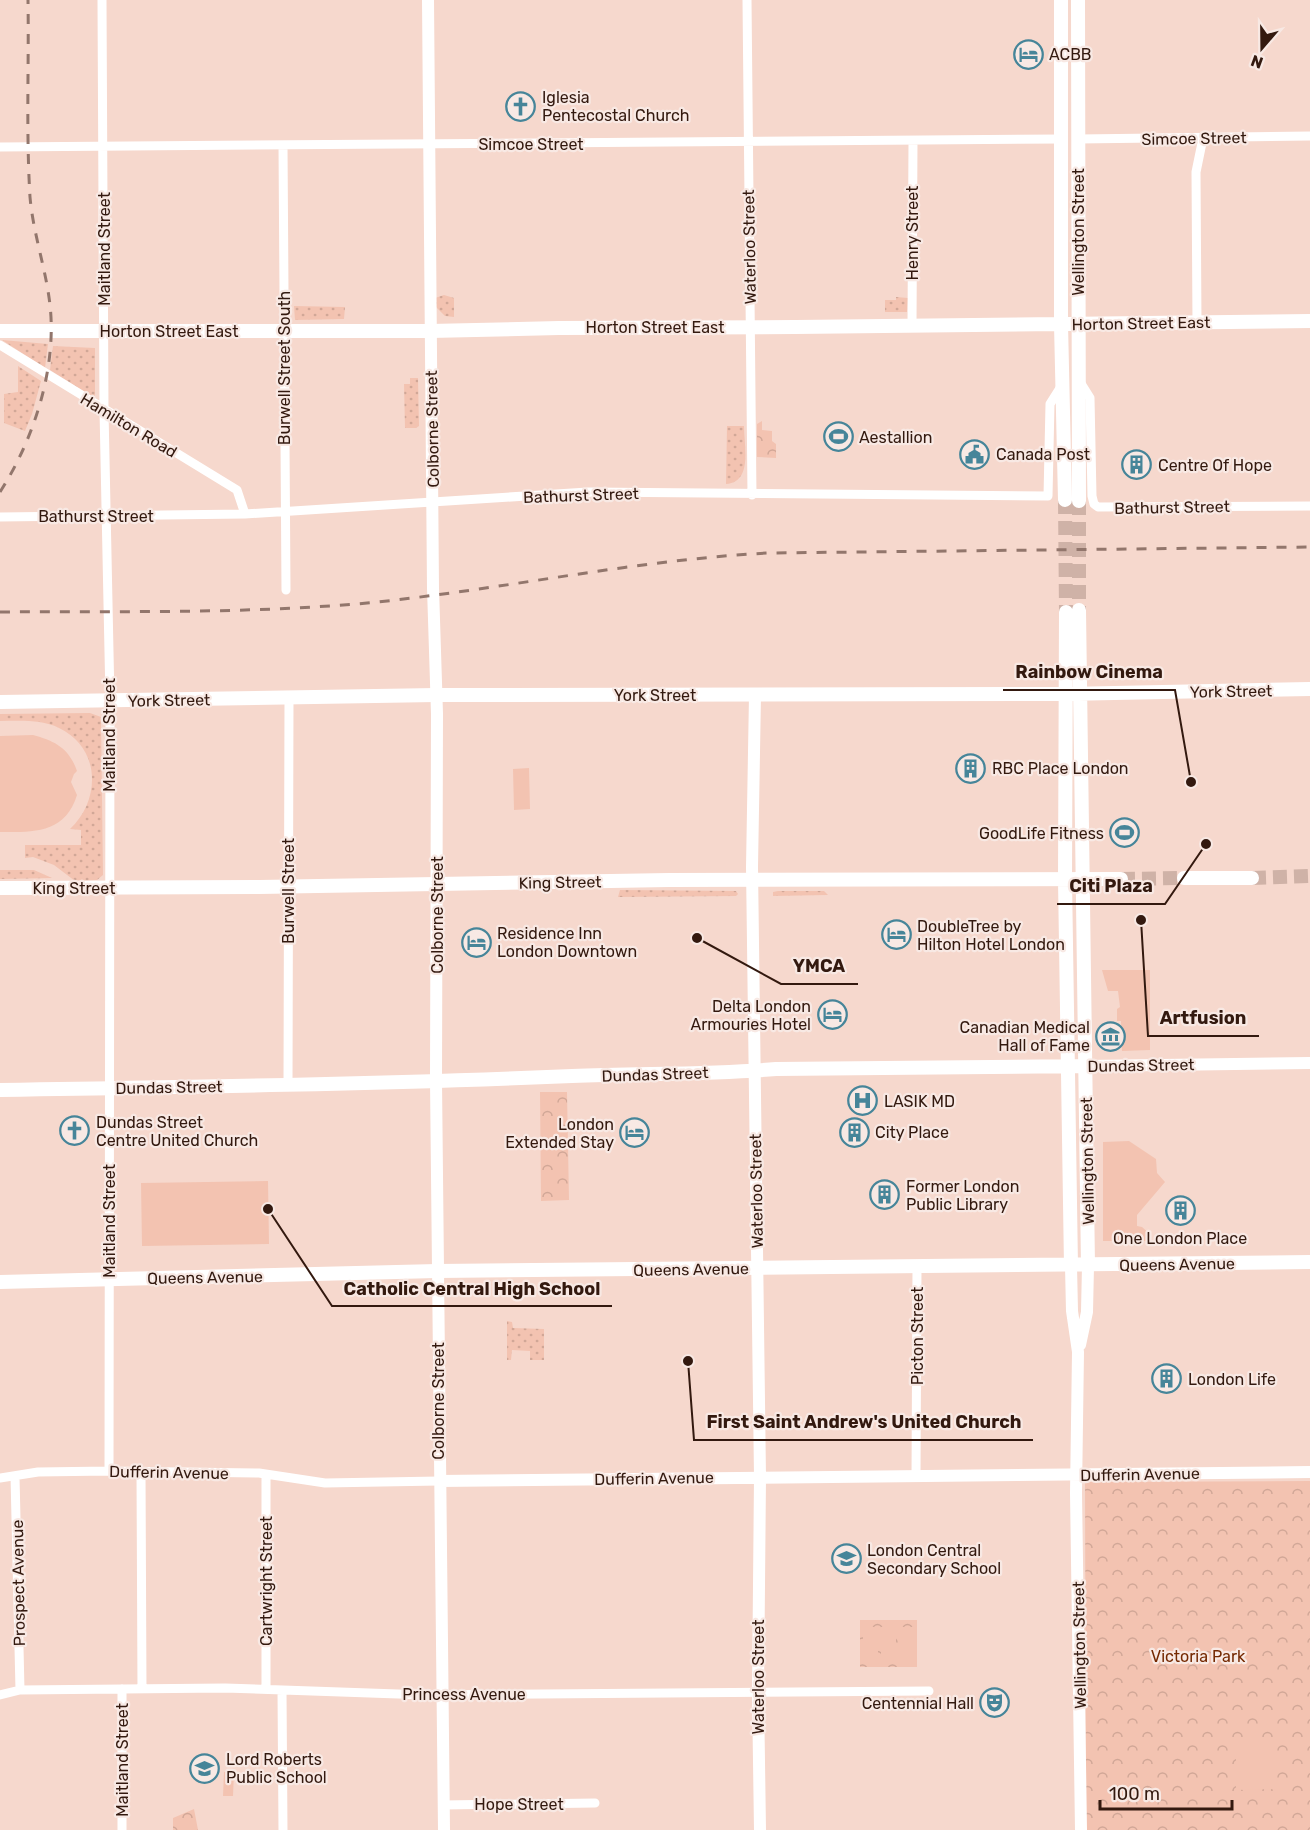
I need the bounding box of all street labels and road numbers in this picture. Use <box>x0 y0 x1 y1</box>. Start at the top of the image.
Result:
street label: Simcoe Street <box>1141 128 1247 149</box>
street label: Simcoe Street <box>478 135 584 154</box>
street label: Wellington Street <box>1069 168 1088 296</box>
street label: Henry Street <box>903 186 922 280</box>
street label: Waterloo Street <box>739 189 760 305</box>
street label: Maitland Street <box>95 192 114 306</box>
street label: Burwell Street South <box>275 291 294 445</box>
street label: Horton Street East <box>1071 313 1211 334</box>
street label: Horton Street East <box>586 318 724 337</box>
street label: Horton Street East <box>100 322 238 341</box>
street label: Colborne Street <box>422 370 443 488</box>
street label: Hamilton Road <box>77 389 180 462</box>
street label: Bathurst Street <box>523 484 639 507</box>
street label: Bathurst Street <box>1114 497 1230 518</box>
street label: Bathurst Street <box>38 507 154 526</box>
street label: Maitland Street <box>100 678 119 792</box>
street label: York Street <box>1190 681 1272 702</box>
street label: York Street <box>614 686 696 705</box>
street label: York Street <box>128 690 210 711</box>
street label: Burwell Street <box>279 838 298 944</box>
street label: Colborne Street <box>428 856 447 974</box>
street label: King Street <box>518 872 602 893</box>
street label: King Street <box>33 879 115 898</box>
street label: Dundas Street <box>1087 1055 1195 1076</box>
street label: Dundas Street <box>601 1063 709 1086</box>
street label: Dundas Street <box>115 1077 223 1098</box>
street label: Wellington Street <box>1077 1097 1098 1225</box>
street label: Waterloo Street <box>746 1133 767 1249</box>
street label: Maitland Street <box>100 1164 119 1278</box>
street label: Queens Avenue <box>1119 1254 1235 1275</box>
street label: Queens Avenue <box>633 1259 749 1280</box>
street label: Queens Avenue <box>147 1267 263 1288</box>
street label: Picton Street <box>908 1287 927 1385</box>
street label: Colborne Street <box>429 1342 448 1460</box>
street label: Dufferin Avenue <box>109 1462 229 1483</box>
street label: Dufferin Avenue <box>1080 1464 1200 1485</box>
street label: Dufferin Avenue <box>594 1468 714 1489</box>
street label: Cartwright Street <box>257 1516 276 1646</box>
street label: Prospect Avenue <box>8 1519 29 1646</box>
street label: Wellington Street <box>1069 1581 1090 1709</box>
street label: Waterloo Street <box>749 1620 768 1734</box>
street label: Princess Avenue <box>402 1685 526 1704</box>
street label: Maitland Street <box>113 1703 132 1817</box>
street label: Hope Street <box>474 1795 564 1814</box>

